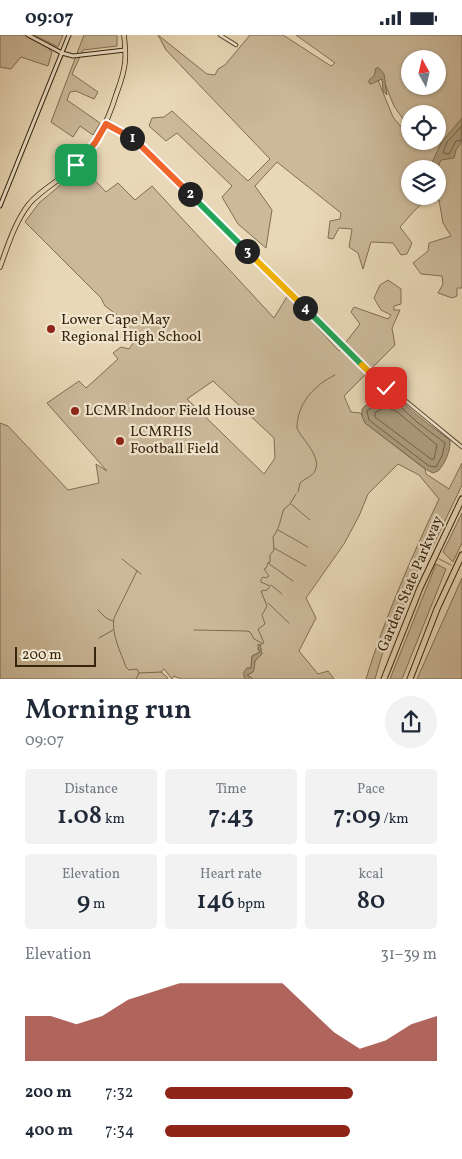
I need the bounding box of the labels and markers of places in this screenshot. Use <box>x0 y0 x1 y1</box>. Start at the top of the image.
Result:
pin: 1 <box>120 125 144 151</box>
pin <box>55 144 97 186</box>
pin: 2 <box>178 181 202 207</box>
pin: 3 <box>234 239 260 263</box>
pin: 4 <box>292 295 318 321</box>
place label: Lower Cape May Regional High School <box>61 310 201 348</box>
marker: Lower Cape May Regional High School <box>45 323 57 335</box>
pin <box>365 367 407 409</box>
place label: LCMR Indoor Field House <box>85 401 255 422</box>
marker: LCMR Indoor Field House <box>69 405 81 417</box>
place label: LCMRHS Football Field <box>130 422 219 460</box>
marker: LCMRHS Football Field <box>114 435 126 447</box>

